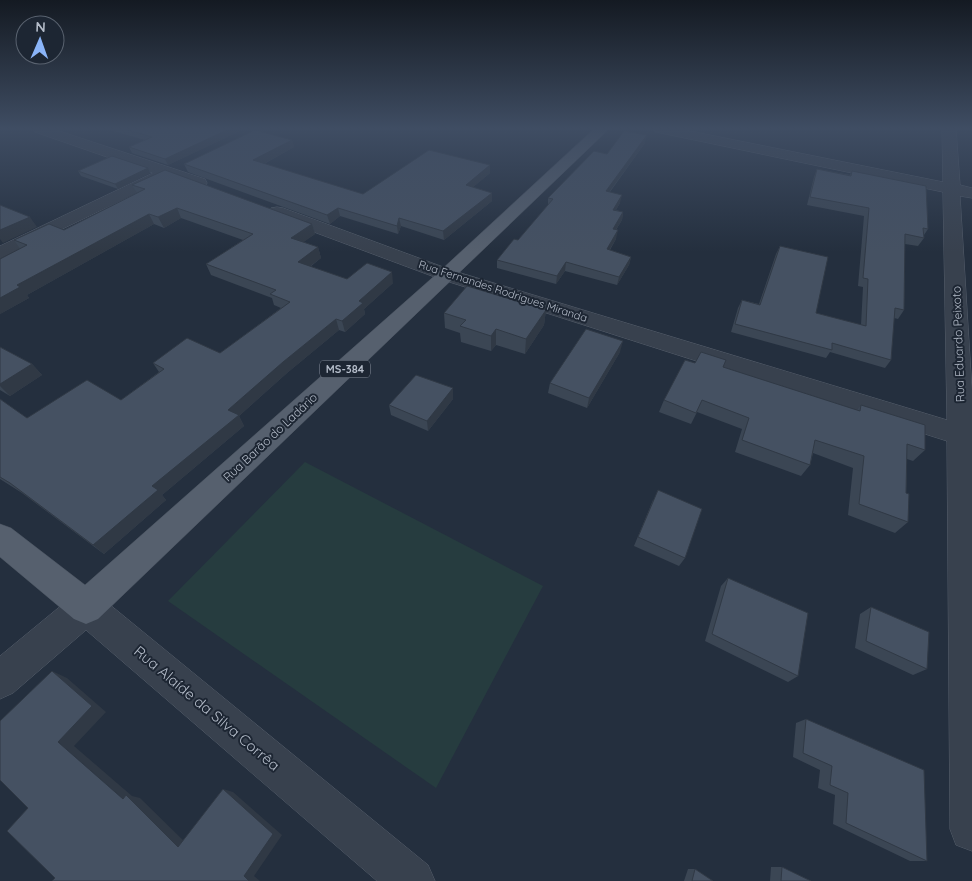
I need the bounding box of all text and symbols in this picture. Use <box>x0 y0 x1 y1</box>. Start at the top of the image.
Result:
north arrow <box>15 15 65 65</box>
text: N <box>35 18 46 36</box>
street label: Rua Fernandes Rodrigues Miranda <box>417 257 589 325</box>
street label: Rua Eduardo Peixoto <box>948 286 968 402</box>
road number: MS-384 <box>320 360 370 378</box>
street label: Rua Barão do Ladário <box>220 390 320 484</box>
street label: Rua Alaíde da Silva Corrêa <box>130 641 284 775</box>

